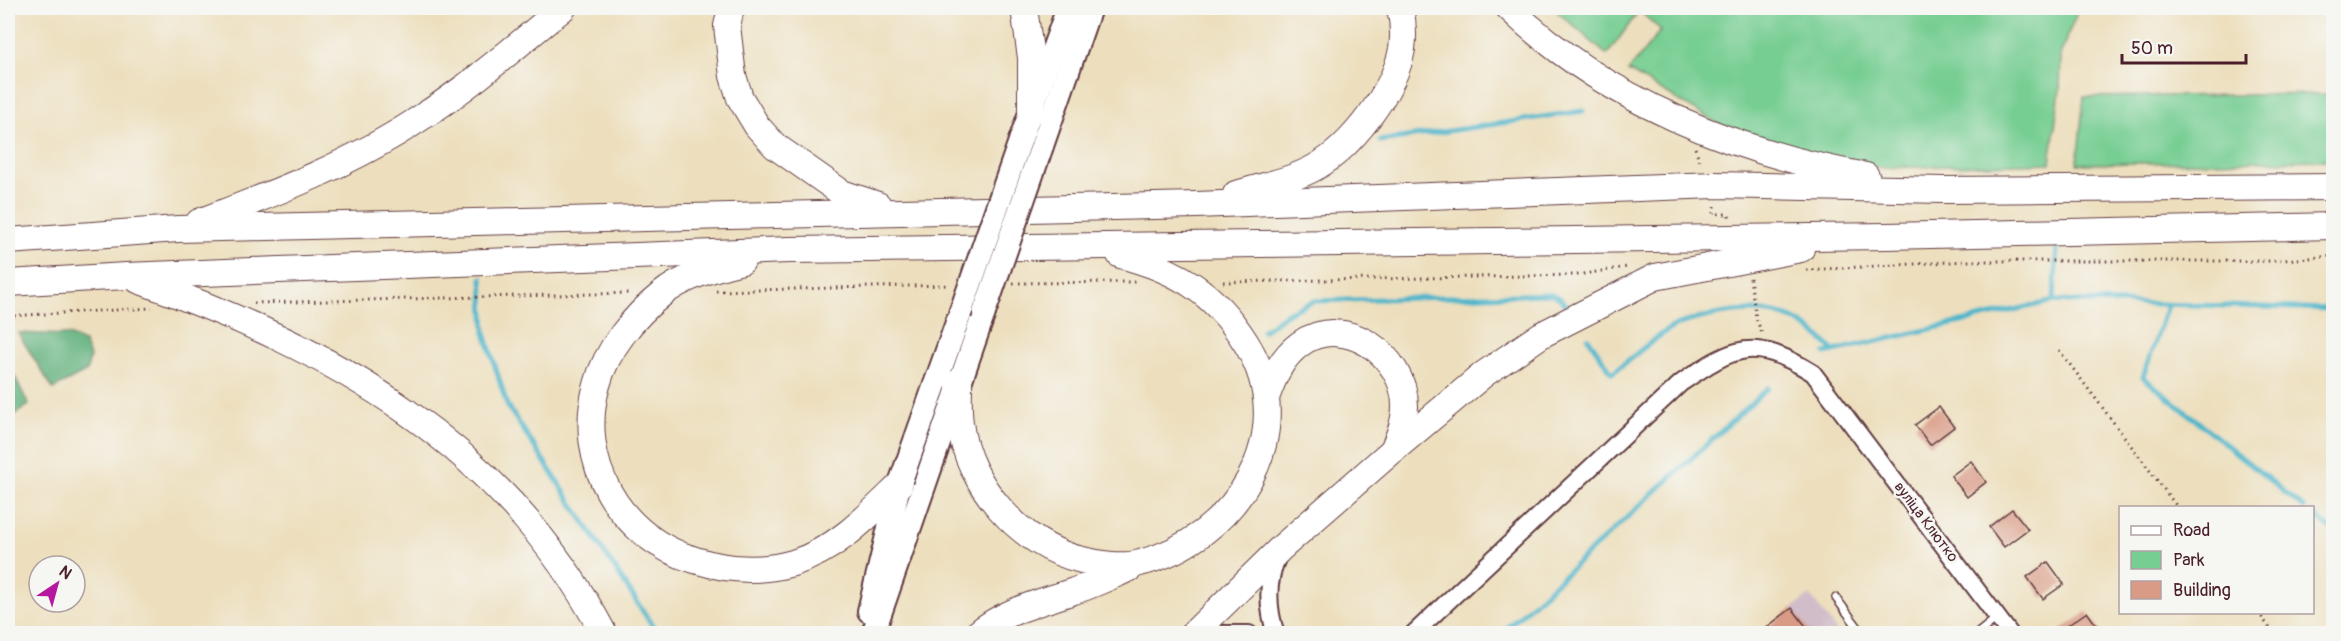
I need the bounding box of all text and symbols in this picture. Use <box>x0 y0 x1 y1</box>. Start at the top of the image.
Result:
scale bar <box>2122 27 2246 65</box>
text: 50 m <box>2131 37 2173 60</box>
street label: вуліца Клютко <box>1890 478 1962 566</box>
legend <box>2119 506 2314 614</box>
text: Road <box>2173 519 2210 542</box>
text: Park <box>2173 549 2205 572</box>
north arrow <box>27 554 87 614</box>
text: N <box>55 561 76 584</box>
text: Building <box>2173 579 2231 602</box>

